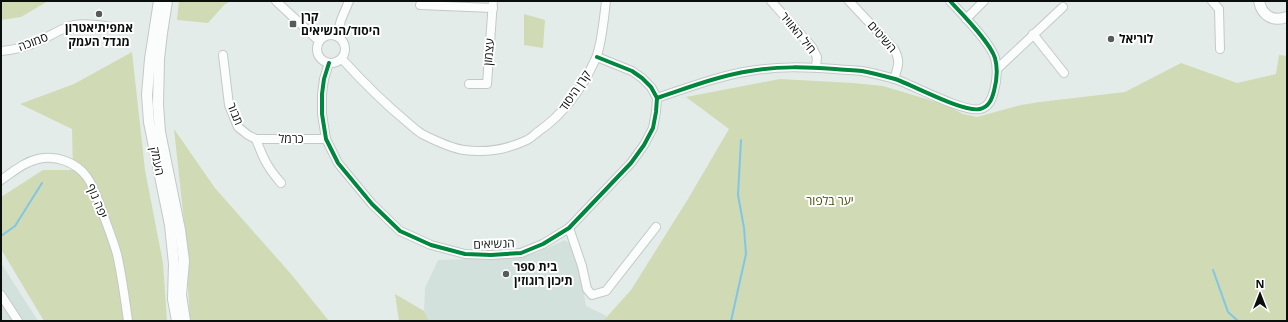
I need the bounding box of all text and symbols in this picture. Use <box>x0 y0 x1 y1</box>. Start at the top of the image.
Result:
place label: קרן היסוד/הנשיאים <box>301 8 380 39</box>
street label: חיל האוויר <box>776 8 820 57</box>
marker: אמפיתיאטרון מגדל העמק <box>94 9 104 19</box>
street label: השיטים <box>864 17 901 56</box>
place label: אמפיתיאטרון מגדל העמק <box>65 19 133 50</box>
marker: קרן היסוד/הנשיאים <box>288 19 298 29</box>
street label: סמוכה <box>15 28 50 55</box>
place label: לוריאל <box>1119 30 1154 47</box>
marker: לוריאל <box>1106 34 1116 44</box>
street label: עצמון <box>479 38 498 66</box>
street label: קרן היסוד <box>555 67 594 115</box>
street label: תבור <box>223 100 248 128</box>
street label: כרמל <box>278 130 304 147</box>
street label: העמק <box>146 145 169 177</box>
street label: יפה נוף <box>83 181 112 221</box>
park label: יער בלפור <box>806 192 854 209</box>
street label: הנשיאים <box>473 234 515 253</box>
place label: בית ספר תיכון רוגוזין <box>514 258 573 289</box>
marker: בית ספר תיכון רוגוזין <box>501 269 511 279</box>
north arrow <box>1240 274 1280 314</box>
text: N <box>1256 276 1264 291</box>

